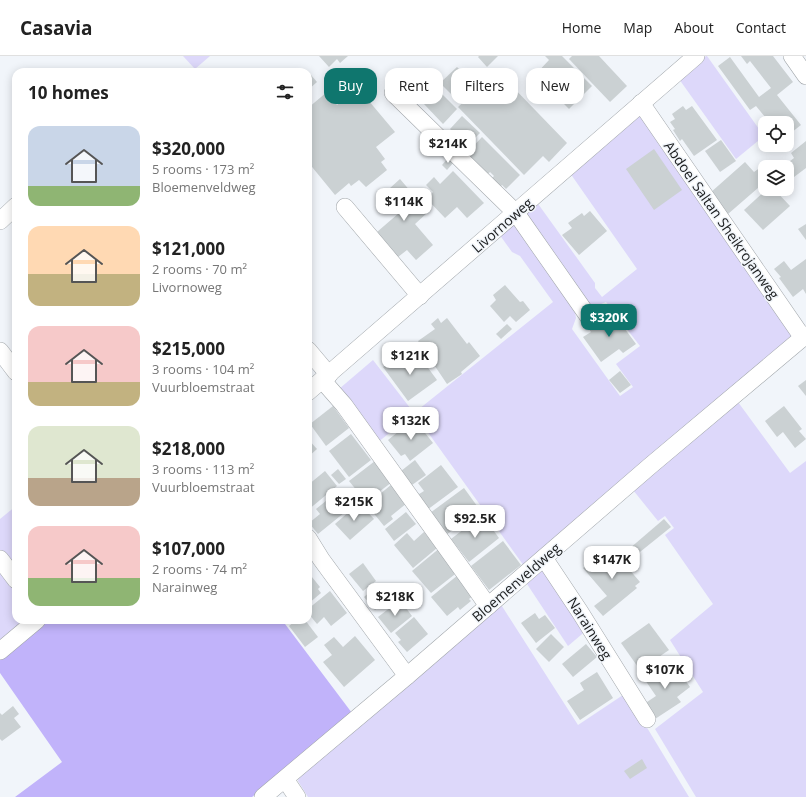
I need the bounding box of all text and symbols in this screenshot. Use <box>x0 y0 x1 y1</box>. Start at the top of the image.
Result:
text: Casavia <box>20 15 93 41</box>
text: Home <box>562 18 601 37</box>
text: Map <box>623 18 652 37</box>
text: About <box>674 18 714 37</box>
text: Contact <box>736 18 786 37</box>
chip: Buy <box>324 68 377 104</box>
chip: Rent <box>385 68 443 104</box>
chip: Filters <box>451 68 518 104</box>
chip: New <box>526 68 584 104</box>
text: 10 homes <box>28 81 109 104</box>
icon: filters <box>274 81 296 103</box>
map controls <box>758 116 794 196</box>
button: locate <box>758 116 794 152</box>
pin: $214K <box>420 130 476 164</box>
text: $214K <box>429 134 467 152</box>
text: $320,000 <box>152 137 225 160</box>
street label: Abdoel Saltan Sheikrojanweg <box>660 137 784 303</box>
icon: home <box>60 142 108 190</box>
text: 5 rooms · 173 m² <box>152 160 254 178</box>
button: layers <box>758 160 794 196</box>
text: Bloemenveldweg <box>152 178 256 196</box>
pin: $114K <box>376 188 432 222</box>
text: $114K <box>385 192 423 210</box>
street label: Livornoweg <box>467 193 537 257</box>
text: $121,000 <box>152 237 225 260</box>
icon: home <box>60 242 108 290</box>
text: 2 rooms · 70 m² <box>152 260 247 278</box>
text: Livornoweg <box>152 278 222 296</box>
pin: $320K <box>581 304 637 338</box>
text: $320K <box>590 308 628 326</box>
text: $215,000 <box>152 337 225 360</box>
icon: home <box>60 342 108 390</box>
pin: $121K <box>382 342 438 376</box>
text: $121K <box>391 346 429 364</box>
text: 3 rooms · 104 m² <box>152 360 254 378</box>
text: Vuurbloemstraat <box>152 378 255 396</box>
pin: $132K <box>383 407 439 441</box>
text: $132K <box>392 411 430 429</box>
text: $218,000 <box>152 437 225 460</box>
icon: home <box>60 442 108 490</box>
text: 3 rooms · 113 m² <box>152 460 254 478</box>
text: Vuurbloemstraat <box>152 478 255 496</box>
pin: $215K <box>326 488 382 522</box>
text: $215K <box>335 492 373 510</box>
pin: $92.5K <box>442 505 508 539</box>
text: $92.5K <box>454 509 496 527</box>
text: $107,000 <box>152 537 225 560</box>
street label: Bloemenveldweg <box>468 538 565 626</box>
icon: home <box>60 542 108 590</box>
pin: $147K <box>584 546 640 580</box>
text: $147K <box>593 550 631 568</box>
text: 2 rooms · 74 m² <box>152 560 247 578</box>
text: Narainweg <box>152 578 217 596</box>
pin: $218K <box>367 583 423 617</box>
text: $218K <box>376 587 414 605</box>
street label: Narainweg <box>563 593 617 663</box>
pin: $107K <box>637 656 693 690</box>
text: $107K <box>646 660 684 678</box>

